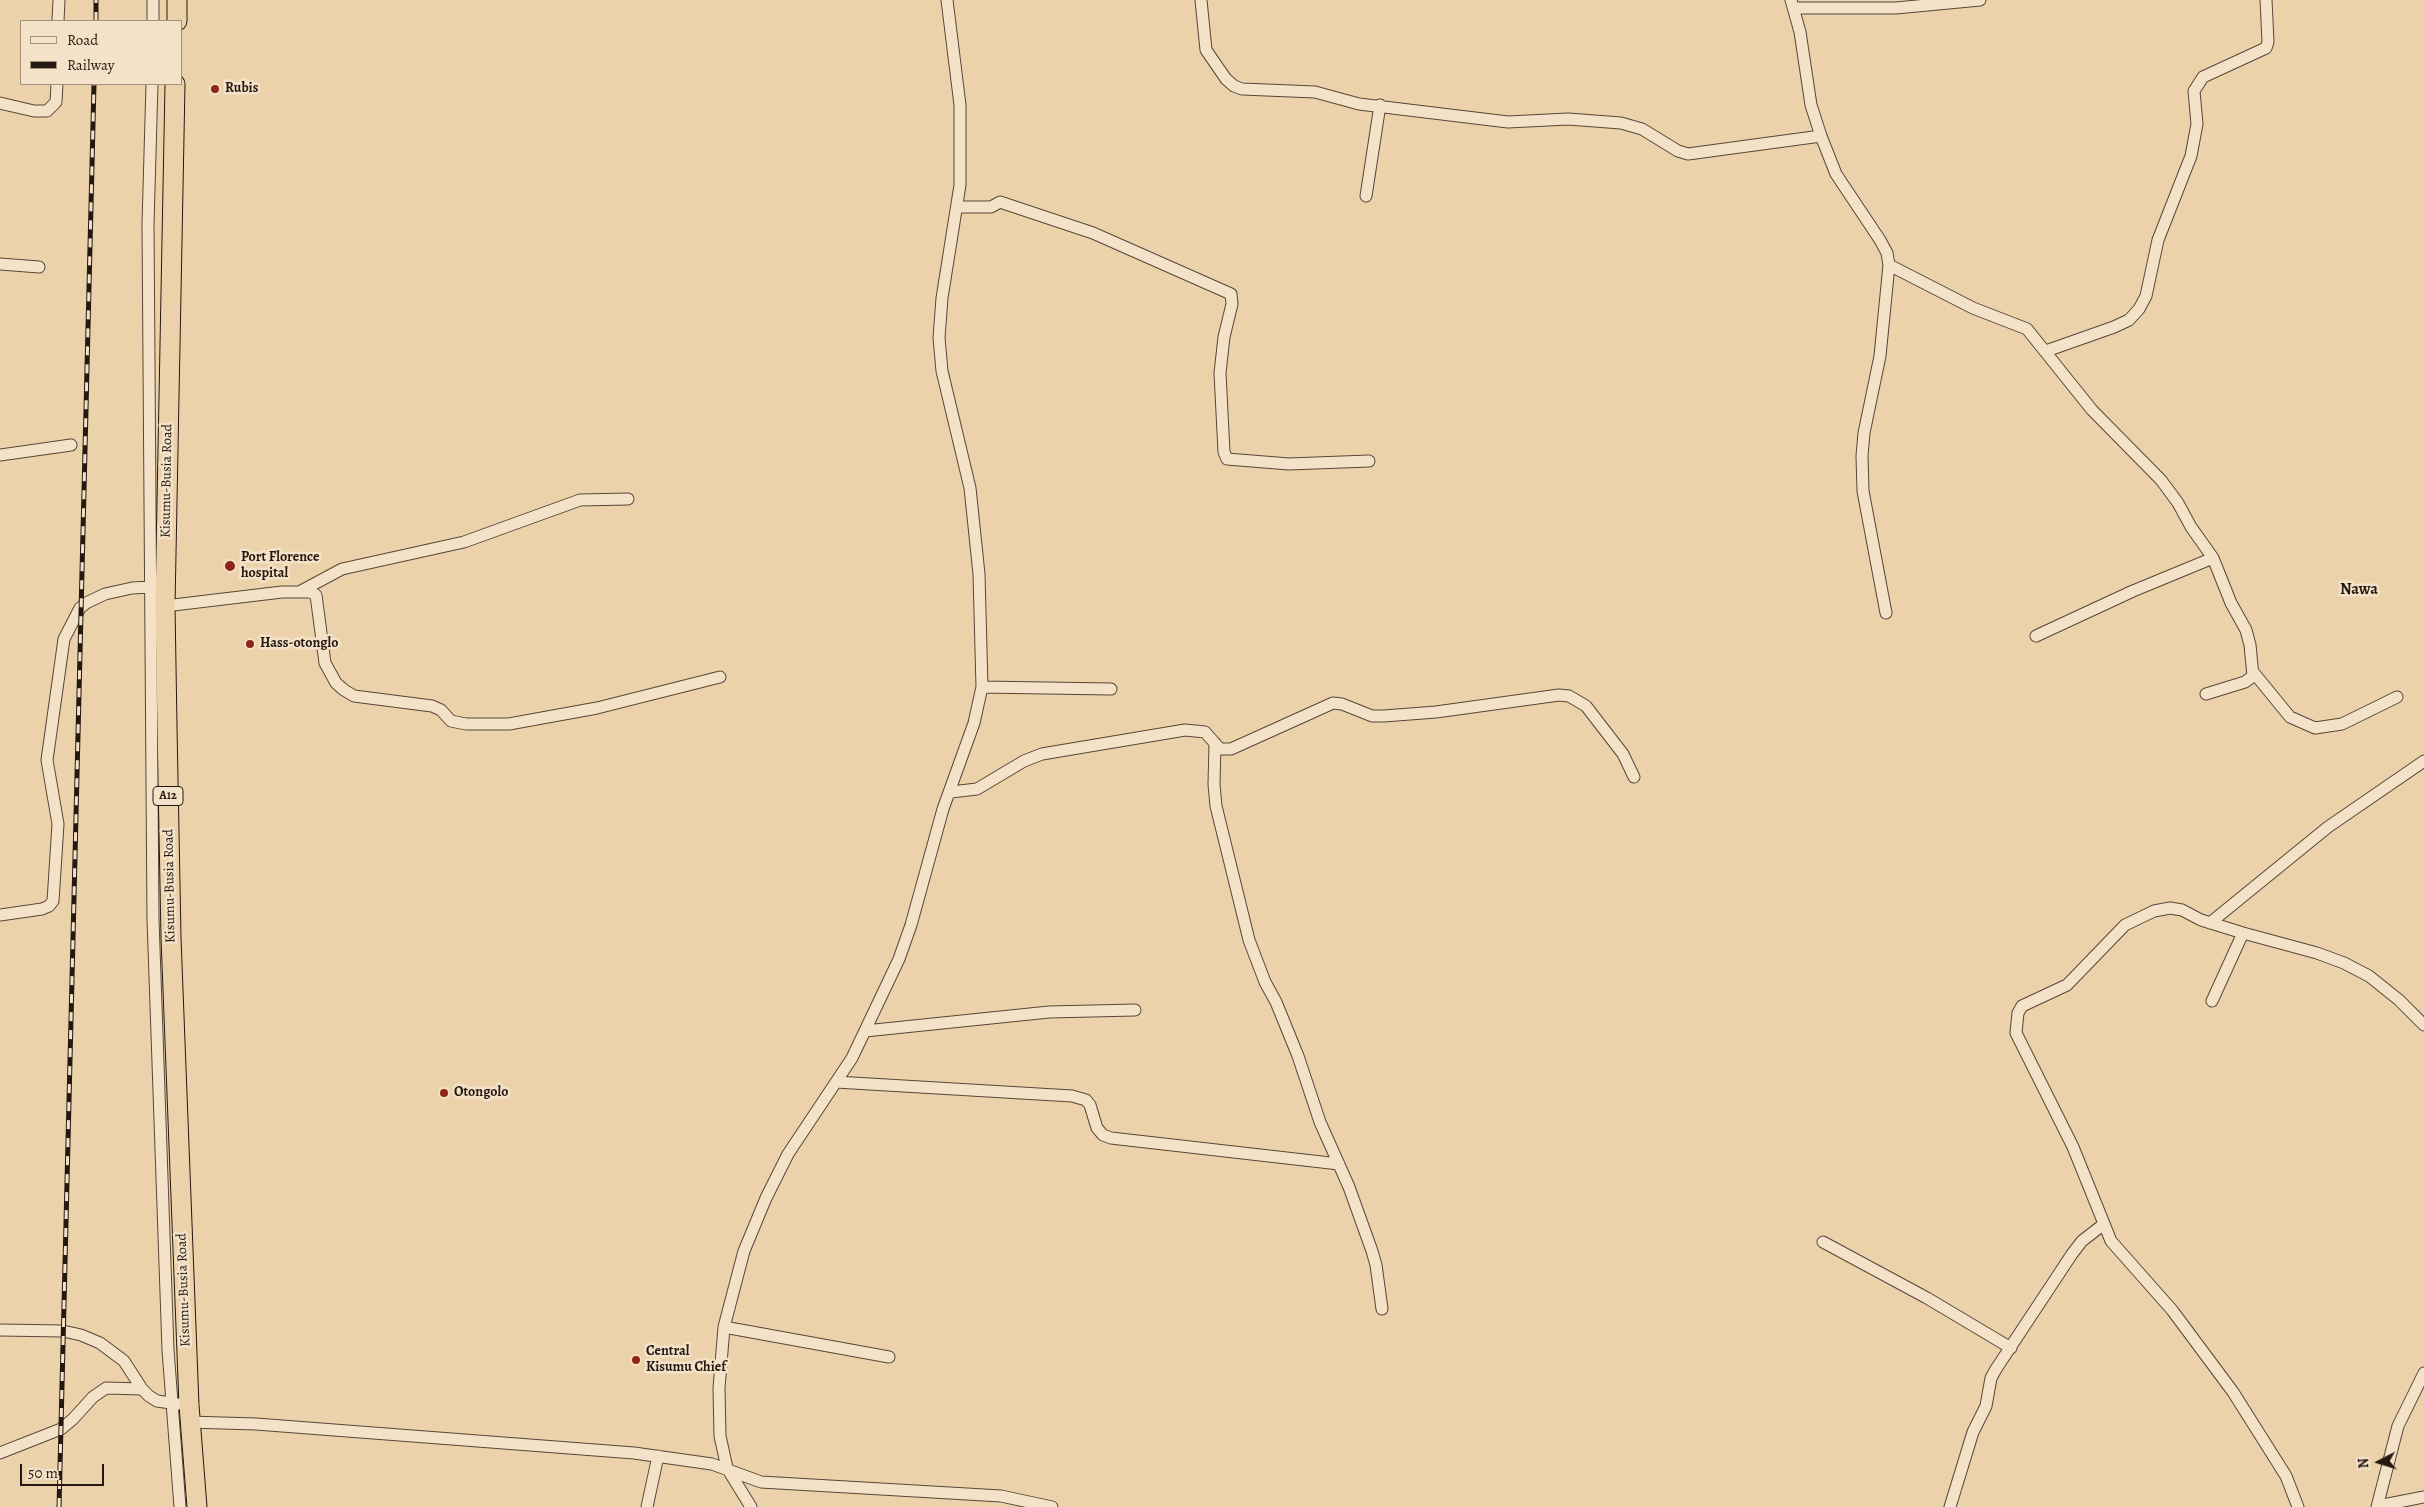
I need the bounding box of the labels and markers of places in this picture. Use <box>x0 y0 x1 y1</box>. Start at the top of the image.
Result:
place label: Rubis <box>225 81 258 97</box>
marker: Rubis <box>209 83 221 95</box>
place label: Port Florence hospital <box>241 550 319 582</box>
marker: Port Florence hospital <box>223 559 237 573</box>
place label: Hass-otonglo <box>260 636 338 652</box>
marker: Hass-otonglo <box>244 638 256 650</box>
place label: Otongolo <box>454 1085 508 1101</box>
marker: Otongolo <box>438 1087 450 1099</box>
place label: Central Kisumu Chief <box>646 1344 726 1376</box>
marker: Central Kisumu Chief <box>630 1354 642 1366</box>

